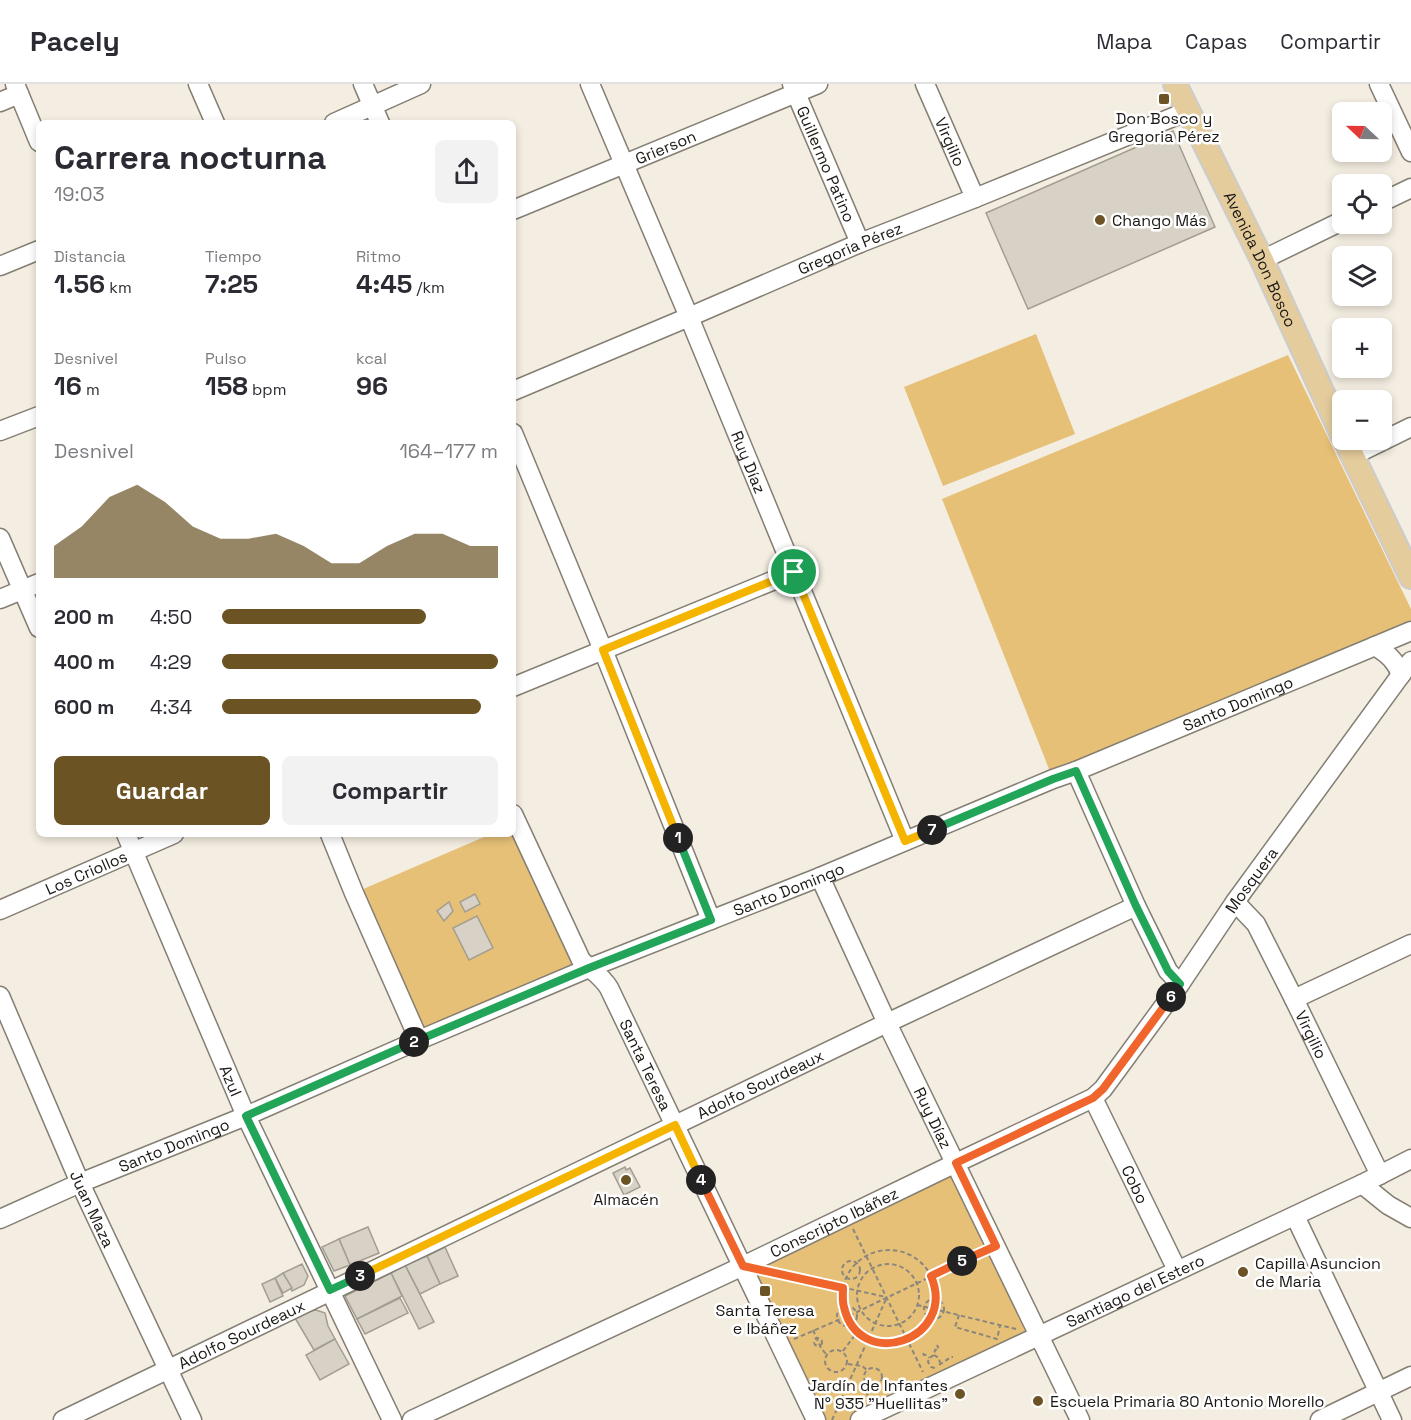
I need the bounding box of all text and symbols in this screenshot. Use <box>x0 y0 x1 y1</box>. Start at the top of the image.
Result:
text: Pacely <box>30 23 120 59</box>
text: Mapa <box>1096 28 1152 55</box>
text: Capas <box>1185 28 1247 55</box>
text: Compartir <box>1280 28 1381 55</box>
marker: Don Bosco y Gregoria Pérez <box>1157 92 1171 106</box>
north arrow <box>1332 102 1392 162</box>
map controls <box>1332 102 1392 450</box>
street label: Guillermo Patino <box>792 103 860 226</box>
place label: Don Bosco y Gregoria Pérez <box>1108 108 1220 147</box>
street label: Virgilio <box>930 114 970 170</box>
street label: Grierson <box>632 126 699 169</box>
text: Carrera nocturna <box>54 137 326 179</box>
button: share <box>435 140 498 203</box>
button: locate <box>1332 174 1392 234</box>
text: 19:03 <box>54 181 105 207</box>
street label: Avenida Don Bosco <box>1219 188 1301 331</box>
place label: Chango Más <box>1112 210 1207 231</box>
marker: Chango Más <box>1093 213 1107 227</box>
street label: Gregoria Pérez <box>795 217 905 280</box>
text: Distancia <box>54 246 126 267</box>
text: Tiempo <box>205 246 262 267</box>
text: Ritmo <box>356 246 401 267</box>
button: layers <box>1332 246 1392 306</box>
text: 1.56 <box>54 267 105 301</box>
text: 7:25 <box>205 267 258 301</box>
text: 4:45 <box>356 267 412 301</box>
text: km <box>105 277 132 298</box>
text: /km <box>412 277 445 298</box>
button: + <box>1332 318 1392 378</box>
text: Desnivel <box>54 348 118 369</box>
text: Pulso <box>205 348 247 369</box>
text: kcal <box>356 348 387 369</box>
text: 16 <box>54 369 82 403</box>
text: 158 <box>205 369 248 403</box>
text: 96 <box>356 369 388 403</box>
text: m <box>82 379 100 400</box>
text: bpm <box>248 379 286 400</box>
button: − <box>1332 390 1392 450</box>
street label: Ruy Díaz <box>726 428 771 497</box>
text: Desnivel <box>54 438 134 464</box>
text: 164–177 m <box>400 438 498 464</box>
pin <box>768 546 819 597</box>
icon: arrive <box>777 555 810 588</box>
text: 200 m <box>54 604 114 630</box>
text: 4:50 <box>150 604 192 630</box>
text: 400 m <box>54 649 115 675</box>
text: 4:29 <box>150 649 192 675</box>
street label: Santo Domingo <box>1179 671 1296 736</box>
text: 600 m <box>54 694 114 720</box>
text: 4:34 <box>150 694 192 720</box>
button: Guardar <box>54 756 270 825</box>
button: Compartir <box>282 756 498 825</box>
pin: 7 <box>917 815 947 845</box>
text: 7 <box>928 819 936 840</box>
pin: 1 <box>663 823 693 853</box>
text: 1 <box>674 827 682 848</box>
street label: Mosquera <box>1221 843 1283 917</box>
street label: Los Criollos <box>42 846 131 900</box>
street label: Santo Domingo <box>730 858 848 921</box>
pin: 6 <box>1156 982 1186 1012</box>
text: 6 <box>1166 986 1176 1007</box>
street label: Virgilio <box>1290 1007 1332 1062</box>
street label: Santa Teresa <box>615 1016 676 1114</box>
pin: 2 <box>399 1027 429 1057</box>
text: 2 <box>409 1031 419 1052</box>
street label: Adolfo Sourdeaux <box>694 1045 827 1124</box>
street label: Azul <box>215 1062 246 1100</box>
street label: Ruy Díaz <box>909 1084 956 1152</box>
street label: Santo Domingo <box>116 1114 233 1177</box>
street label: Cobo <box>1116 1162 1153 1207</box>
pin: 4 <box>686 1165 716 1195</box>
street label: Juan Maza <box>65 1167 119 1251</box>
text: 4 <box>696 1169 706 1190</box>
marker: Almacén <box>619 1173 633 1187</box>
street label: Conscripto Ibáñez <box>767 1183 902 1262</box>
place label: Almacén <box>593 1189 659 1210</box>
pin: 5 <box>947 1246 977 1276</box>
text: 5 <box>957 1250 967 1271</box>
street label: Santiago del Estero <box>1063 1250 1208 1333</box>
place label: Capilla Asuncion de Maria <box>1255 1253 1381 1292</box>
pin: 3 <box>345 1261 375 1291</box>
text: 3 <box>355 1265 365 1286</box>
marker: Capilla Asuncion de Maria <box>1236 1265 1250 1279</box>
marker: Santa Teresa e Ibáñez <box>758 1284 772 1298</box>
street label: Adolfo Sourdeaux <box>175 1295 308 1374</box>
place label: Santa Teresa e Ibáñez <box>716 1300 814 1339</box>
place label: Jardín de Infantes N° 935 "Huellitas" <box>808 1375 948 1414</box>
marker: Jardín de Infantes N° 935 "Huellitas" <box>953 1387 967 1401</box>
place label: Escuela Primaria 80 Antonio Morello <box>1050 1391 1324 1412</box>
marker: Escuela Primaria 80 Antonio Morello <box>1031 1394 1045 1408</box>

